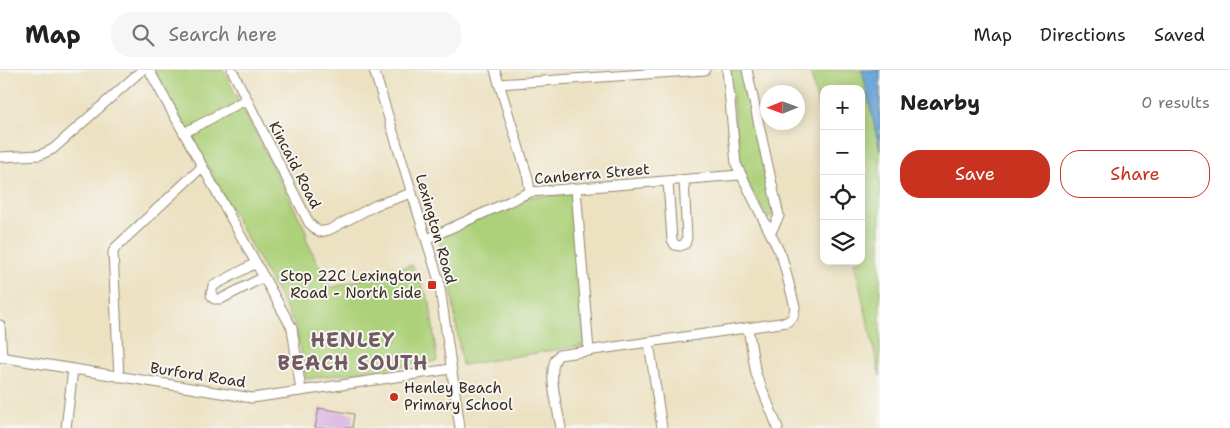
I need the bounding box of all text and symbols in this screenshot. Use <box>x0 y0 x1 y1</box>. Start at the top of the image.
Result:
search box <box>111 12 461 57</box>
text: Map <box>25 19 81 51</box>
icon: search <box>129 21 157 49</box>
text: Search here <box>169 22 277 47</box>
text: Map <box>974 23 1012 47</box>
text: Directions <box>1040 23 1126 47</box>
text: Saved <box>1154 23 1205 47</box>
north arrow <box>760 85 805 130</box>
map controls <box>820 85 865 265</box>
button: + <box>820 85 865 130</box>
text: Nearby <box>900 89 980 117</box>
text: 0 results <box>1141 92 1210 113</box>
street label: Kincaid Road <box>264 118 326 213</box>
button: − <box>820 130 865 175</box>
button: Save <box>900 150 1050 198</box>
button: Share <box>1060 150 1210 198</box>
street label: Canberra Street <box>533 159 651 189</box>
street label: Lexington Road <box>411 172 461 287</box>
button: locate <box>820 175 865 220</box>
button: layers <box>820 220 865 265</box>
place label: Stop 22C Lexington Road - North side <box>280 266 422 303</box>
marker: Stop 22C Lexington Road - North side <box>426 279 438 291</box>
district label: HENLEY BEACH SOUTH <box>278 327 428 376</box>
street label: Burford Road <box>149 358 248 393</box>
place label: Henley Beach Primary School <box>404 378 513 415</box>
marker: Henley Beach Primary School <box>388 391 400 403</box>

